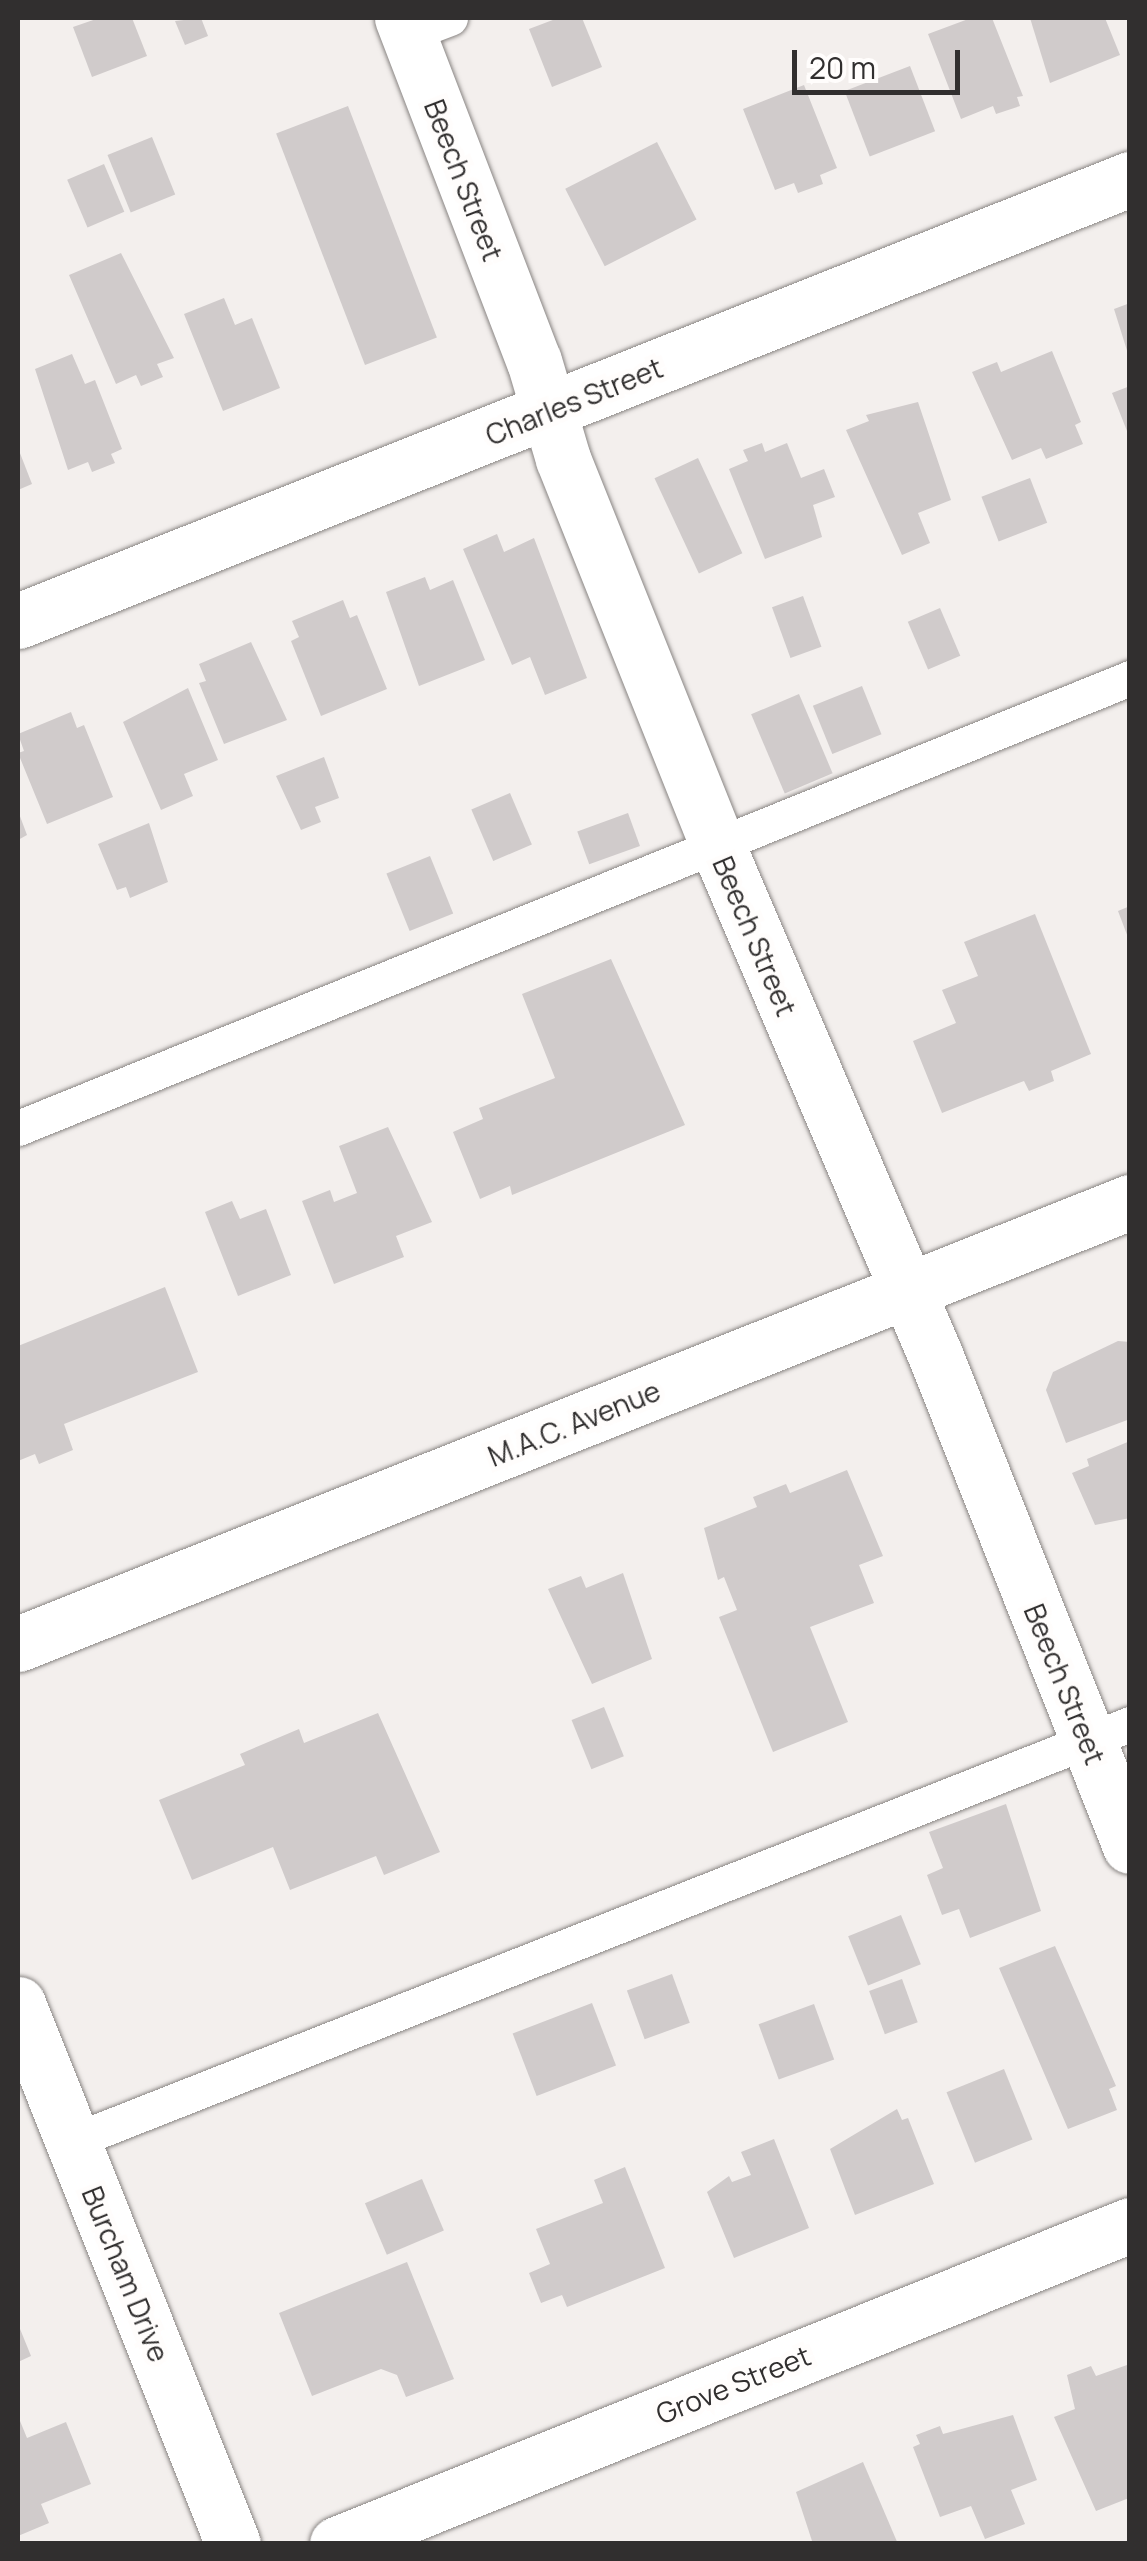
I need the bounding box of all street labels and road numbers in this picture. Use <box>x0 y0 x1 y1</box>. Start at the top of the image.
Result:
street label: Beech Street <box>418 95 510 265</box>
street label: Charles Street <box>481 350 667 452</box>
street label: Beech Street <box>706 851 804 1021</box>
street label: M.A.C. Avenue <box>483 1373 665 1473</box>
street label: Beech Street <box>1018 1599 1112 1769</box>
street label: Burcham Drive <box>76 2181 176 2367</box>
street label: Grove Street <box>651 2338 815 2430</box>

